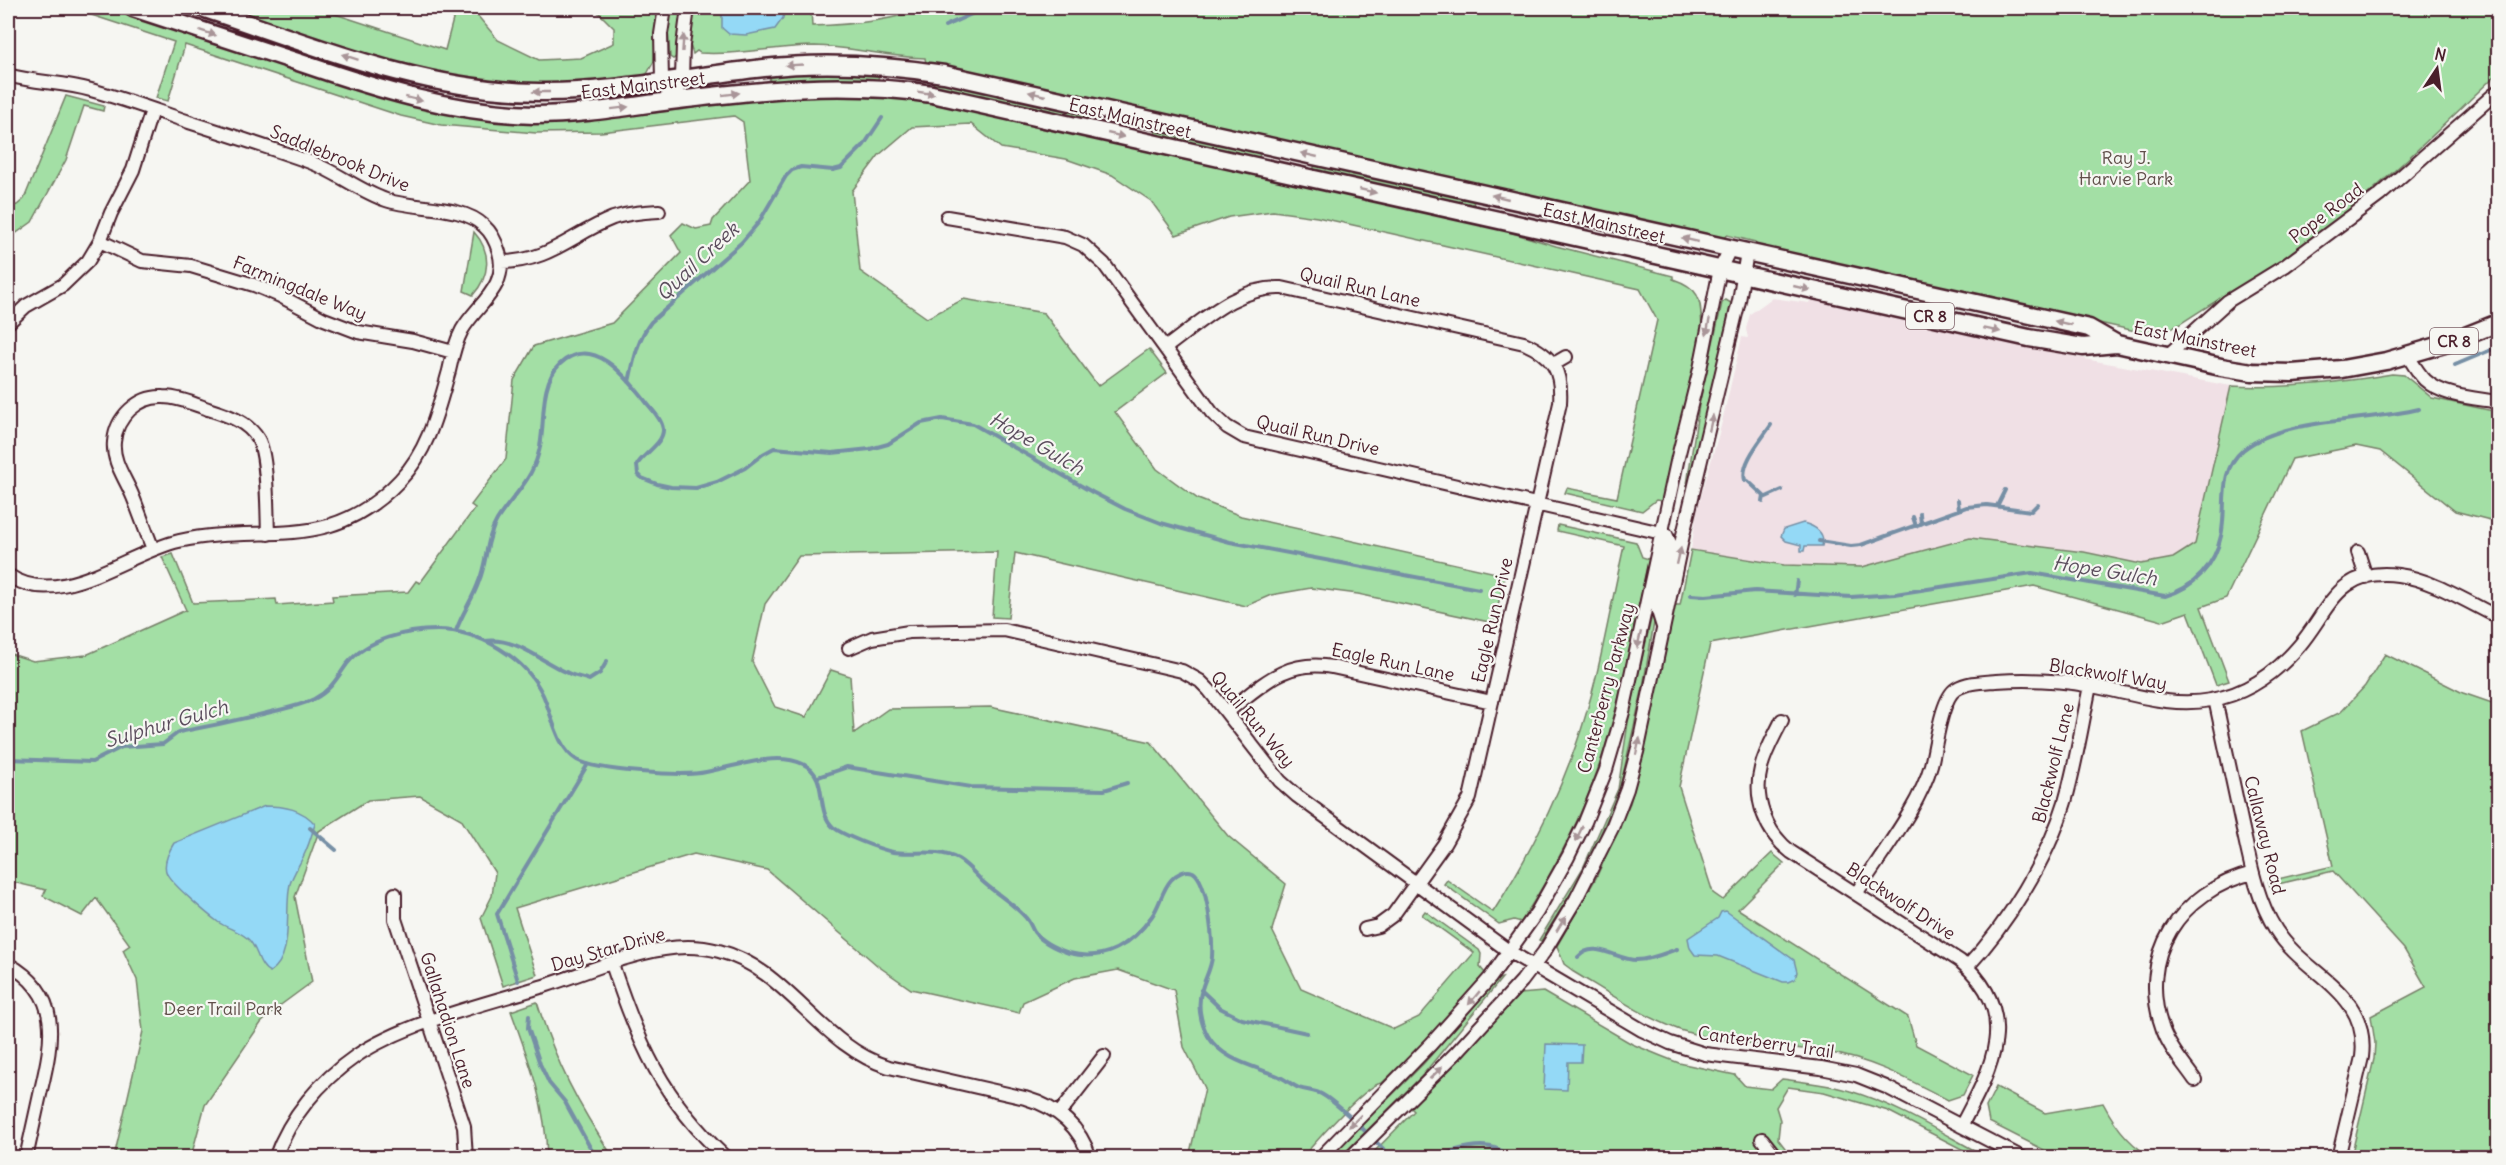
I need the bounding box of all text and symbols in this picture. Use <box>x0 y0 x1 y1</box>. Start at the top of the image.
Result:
one-way arrow <box>199 28 217 38</box>
one-way arrow <box>679 33 688 52</box>
north arrow <box>2407 39 2467 99</box>
text: N <box>2433 43 2448 65</box>
one-way arrow <box>341 51 359 61</box>
one-way arrow <box>785 61 804 70</box>
street label: East Mainstreet <box>580 66 706 104</box>
one-way arrow <box>531 87 550 97</box>
one-way arrow <box>722 89 741 99</box>
one-way arrow <box>916 89 935 98</box>
one-way arrow <box>1028 89 1046 99</box>
street label: East Mainstreet <box>1067 93 1193 143</box>
one-way arrow <box>405 94 423 104</box>
one-way arrow <box>611 103 630 112</box>
street label: Saddlebrook Drive <box>267 120 413 196</box>
one-way arrow <box>1107 130 1125 140</box>
park label: Ray J. Harvie Park <box>2079 146 2173 190</box>
one-way arrow <box>1300 150 1319 159</box>
street label: Pope Road <box>2284 177 2368 248</box>
one-way arrow <box>1359 186 1377 196</box>
one-way arrow <box>1491 192 1509 202</box>
street label: East Mainstreet <box>1541 198 1667 248</box>
water label: Quail Creek <box>650 215 745 306</box>
one-way arrow <box>1681 234 1699 244</box>
street label: Farmingdale Way <box>230 251 370 325</box>
street label: Quail Run Lane <box>1297 262 1423 312</box>
one-way arrow <box>1793 283 1811 293</box>
road number: CR 8 <box>1906 303 1954 329</box>
street label: East Mainstreet <box>2132 316 2258 362</box>
one-way arrow <box>1704 317 1713 336</box>
one-way arrow <box>2054 317 2072 327</box>
one-way arrow <box>1983 326 2002 335</box>
road number: CR 8 <box>2430 328 2478 354</box>
water label: Hope Gulch <box>985 406 1089 480</box>
street label: Quail Run Drive <box>1254 410 1382 460</box>
one-way arrow <box>1707 414 1717 432</box>
one-way arrow <box>1674 546 1684 565</box>
water label: Hope Gulch <box>2051 549 2159 591</box>
street label: Eagle Run Drive <box>1466 555 1518 685</box>
street label: Canterberry Parkway <box>1572 600 1640 776</box>
one-way arrow <box>1634 631 1644 649</box>
street label: Eagle Run Lane <box>1329 638 1457 686</box>
street label: Blackwolf Way <box>2047 653 2169 695</box>
street label: Quail Run Way <box>1206 666 1300 772</box>
water label: Sulphur Gulch <box>101 693 231 753</box>
street label: Blackwolf Lane <box>2027 701 2079 825</box>
one-way arrow <box>1634 737 1643 756</box>
street label: Callaway Road <box>2239 773 2291 897</box>
one-way arrow <box>1575 826 1584 843</box>
street label: Blackwolf Drive <box>1842 857 1960 945</box>
one-way arrow <box>1555 916 1566 932</box>
street label: Day Star Drive <box>548 922 668 976</box>
street label: Gallahadion Lane <box>415 949 481 1091</box>
one-way arrow <box>1468 990 1481 1005</box>
park label: Deer Trail Park <box>164 997 282 1020</box>
street label: Canterberry Trail <box>1696 1021 1836 1063</box>
one-way arrow <box>1428 1066 1443 1080</box>
one-way arrow <box>1348 1114 1363 1128</box>

